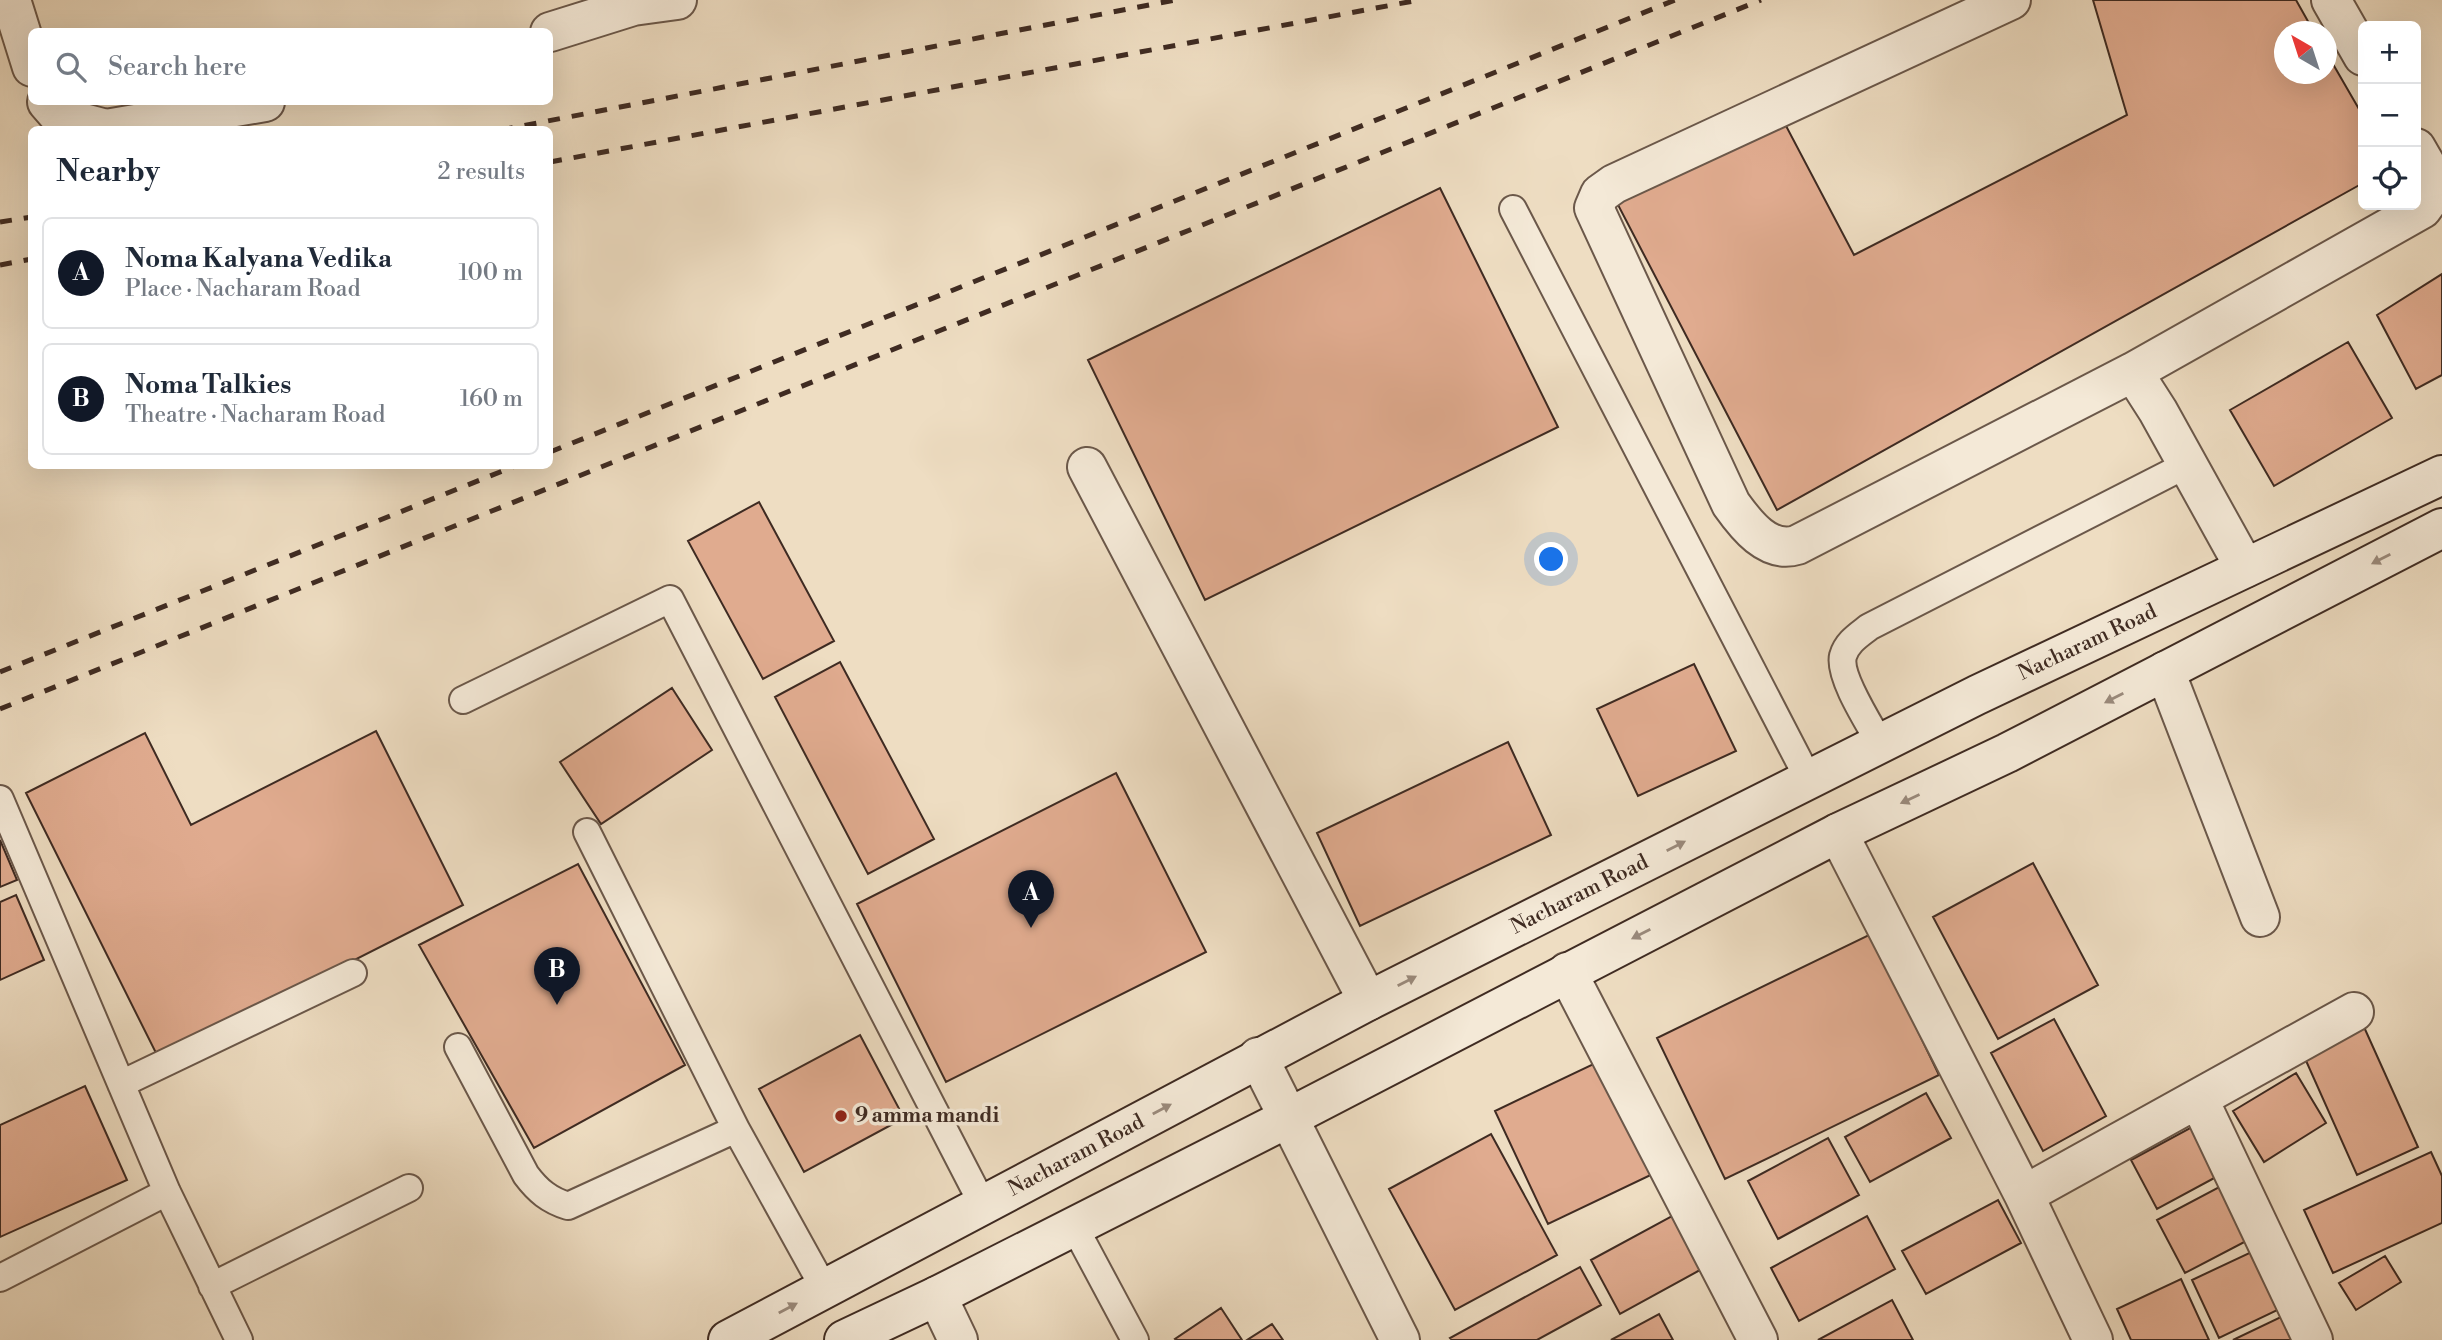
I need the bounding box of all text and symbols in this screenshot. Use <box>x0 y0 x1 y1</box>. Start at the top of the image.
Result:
north arrow <box>2274 21 2337 84</box>
map controls <box>2358 21 2421 210</box>
button: + <box>2358 21 2421 84</box>
search box <box>28 28 553 105</box>
icon: search <box>52 48 90 86</box>
text: Search here <box>108 51 247 83</box>
button: − <box>2358 84 2421 147</box>
button: locate <box>2358 147 2421 210</box>
text: Nearby <box>56 153 160 191</box>
text: 2 results <box>438 158 525 186</box>
text: Noma Kalyana Vedika <box>125 243 392 275</box>
text: A <box>73 259 89 287</box>
text: 100 m <box>458 259 523 287</box>
text: Place · Nacharam Road <box>125 275 361 303</box>
text: Noma Talkies <box>125 369 291 401</box>
text: B <box>72 385 90 413</box>
text: 160 m <box>460 385 523 413</box>
text: Theatre · Nacharam Road <box>125 401 385 429</box>
your location <box>1534 542 1568 576</box>
one-way arrow <box>2371 554 2391 565</box>
street label: Nacharam Road <box>2014 599 2161 687</box>
one-way arrow <box>2104 692 2124 703</box>
one-way arrow <box>1900 793 1920 804</box>
one-way arrow <box>1666 841 1686 852</box>
street label: Nacharam Road <box>1506 849 1653 940</box>
pin: A <box>1008 870 1054 928</box>
one-way arrow <box>1631 928 1651 939</box>
pin: B <box>534 947 580 1005</box>
one-way arrow <box>1397 976 1417 987</box>
place label: 9 amma mandi <box>855 1103 1000 1129</box>
one-way arrow <box>1152 1103 1172 1115</box>
marker: 9 amma mandi <box>833 1108 849 1124</box>
street label: Nacharam Road <box>1004 1109 1149 1202</box>
one-way arrow <box>778 1302 798 1314</box>

